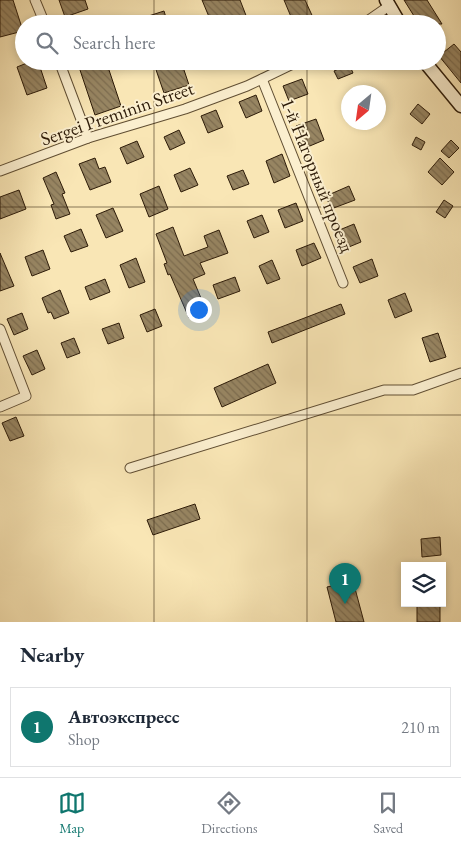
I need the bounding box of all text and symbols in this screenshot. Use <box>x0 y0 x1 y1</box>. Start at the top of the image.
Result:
search box <box>15 15 446 70</box>
icon: search <box>33 29 61 57</box>
text: Search here <box>73 30 155 55</box>
street label: Sergei Preminin Street <box>37 75 197 151</box>
north arrow <box>341 85 386 130</box>
street label: 1-й Нагорный проезд <box>275 94 360 256</box>
your location <box>186 297 212 323</box>
map controls <box>401 562 446 607</box>
button: layers <box>401 562 446 607</box>
pin: 1 <box>329 563 361 604</box>
text: Nearby <box>20 641 84 668</box>
text: Автоэкспресс <box>68 704 180 729</box>
text: 1 <box>33 717 41 738</box>
text: 210 m <box>401 717 440 738</box>
text: Shop <box>68 729 100 750</box>
tab: Map <box>58 789 86 837</box>
tab: Directions <box>201 789 258 837</box>
tab: Saved <box>373 789 403 837</box>

